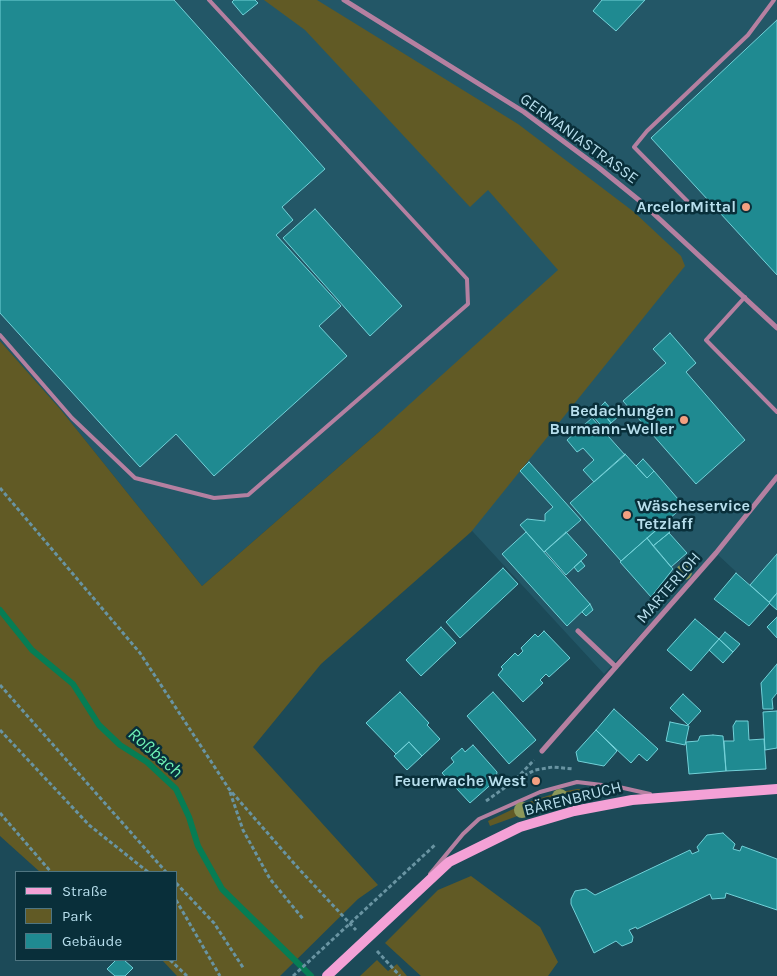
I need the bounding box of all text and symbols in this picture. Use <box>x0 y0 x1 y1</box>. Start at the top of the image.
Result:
street label: GERMANIASTRASSE <box>516 90 642 188</box>
place label: ArcelorMittal <box>636 197 736 217</box>
marker: ArcelorMittal <box>740 201 752 213</box>
place label: Bedachungen Burmann-Weller <box>549 401 674 439</box>
marker: Bedachungen Burmann-Weller <box>678 414 690 426</box>
place label: Wäscheservice Tetzlaff <box>637 496 750 534</box>
marker: Wäscheservice Tetzlaff <box>621 509 633 521</box>
street label: MARTERLOH <box>633 549 705 627</box>
water label: Roßbach <box>123 723 187 783</box>
place label: Feuerwache West <box>394 771 526 791</box>
marker: Feuerwache West <box>530 775 542 787</box>
street label: BÄRENBRUCH <box>522 778 624 820</box>
legend <box>15 871 178 961</box>
text: Straße <box>62 882 107 900</box>
text: Park <box>62 907 92 925</box>
text: Gebäude <box>62 932 122 950</box>

